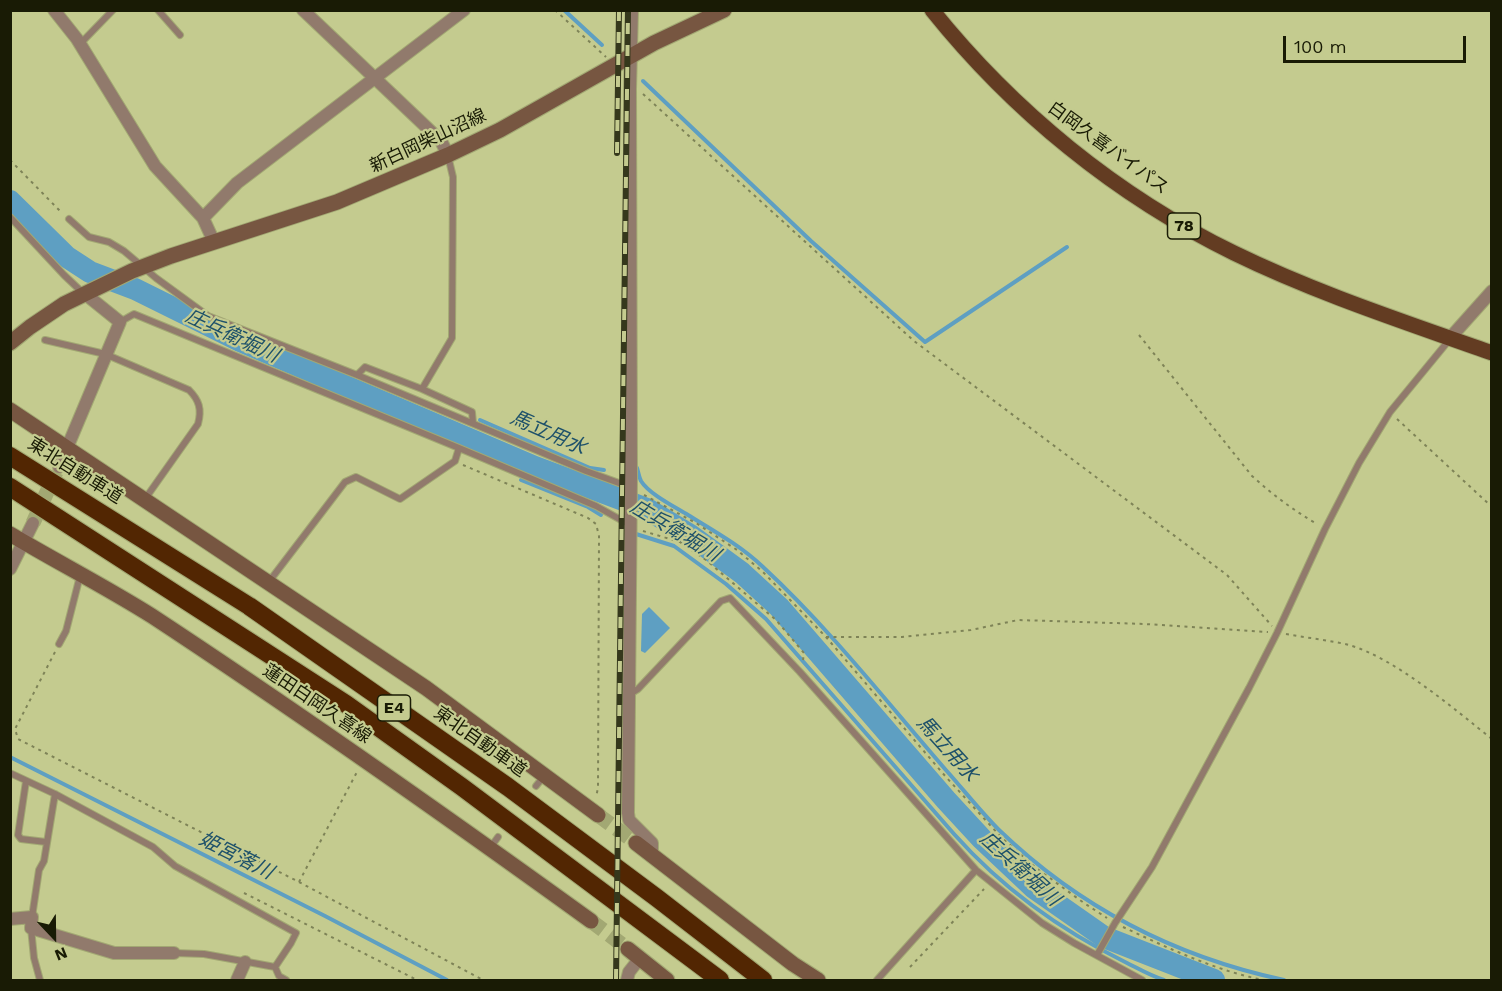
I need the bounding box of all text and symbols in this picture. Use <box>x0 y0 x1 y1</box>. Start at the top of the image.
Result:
scale bar <box>1286 24 1469 62</box>
text: 100 m <box>1294 36 1347 57</box>
street label: 白岡久喜バイパス <box>1043 97 1173 199</box>
street label: 新白岡柴山沼線 <box>366 105 490 177</box>
road number: 78 <box>1168 213 1200 239</box>
water label: 庄兵衛堀川 <box>182 304 282 368</box>
water label: 馬立用水 <box>507 406 589 460</box>
street label: 東北自動車道 <box>23 433 127 509</box>
water label: 庄兵衛堀川 <box>626 495 724 567</box>
street label: 蓮田白岡久喜線 <box>259 660 375 748</box>
road number: E4 <box>378 695 410 721</box>
street label: 東北自動車道 <box>430 702 530 782</box>
water label: 馬立用水 <box>911 711 983 787</box>
water label: 姫宮落川 <box>195 827 277 885</box>
water label: 庄兵衛堀川 <box>975 827 1065 911</box>
north arrow <box>24 907 84 967</box>
text: N <box>52 943 70 965</box>

